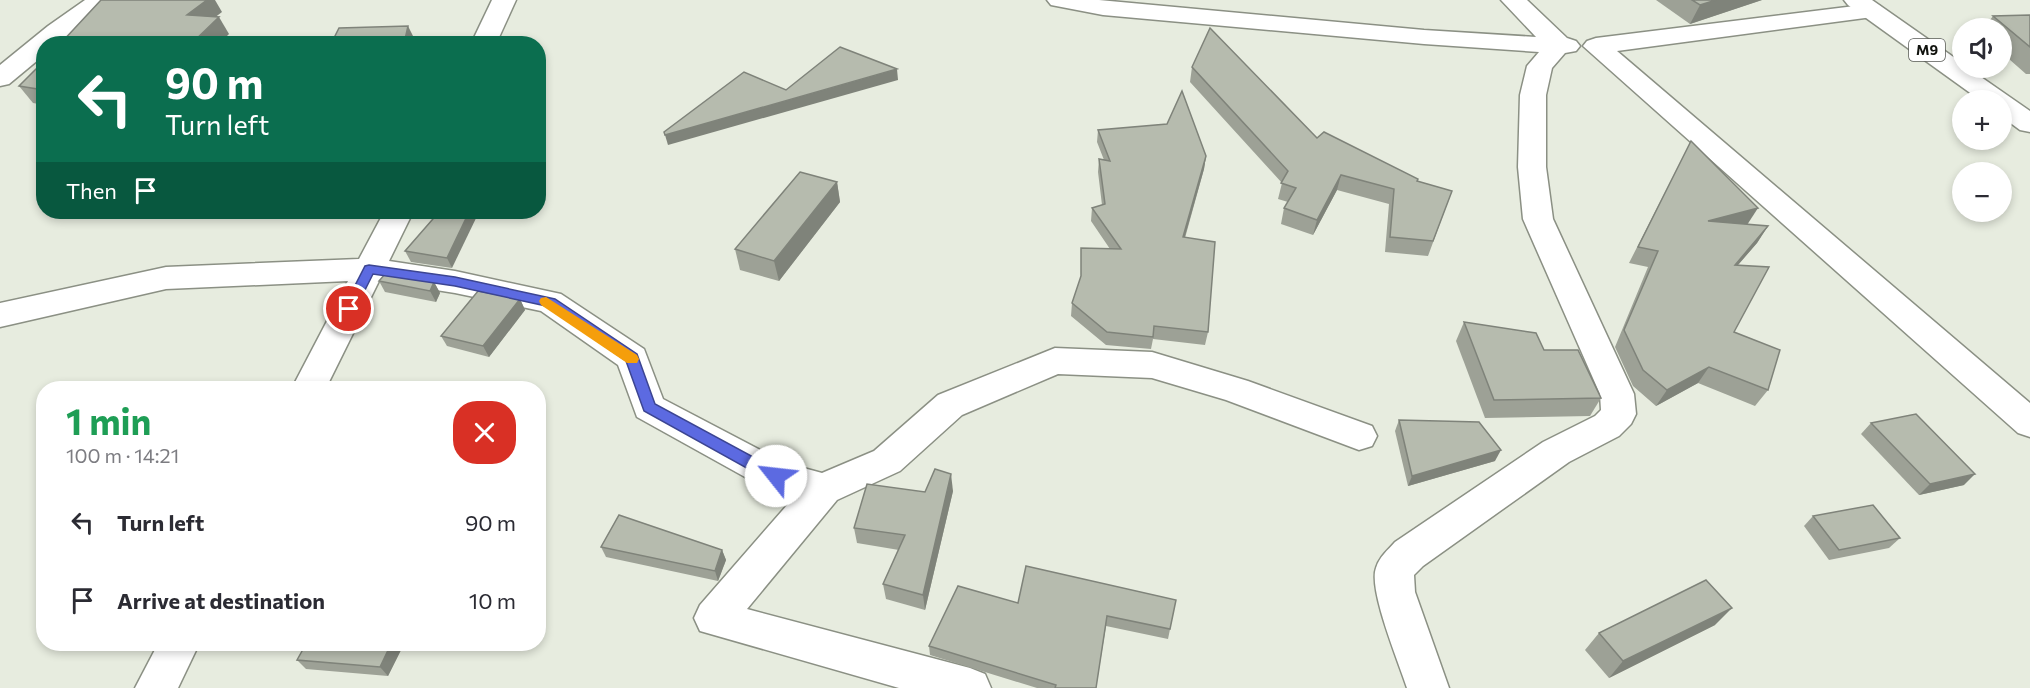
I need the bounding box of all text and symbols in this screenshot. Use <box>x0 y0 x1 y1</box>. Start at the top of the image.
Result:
map controls <box>1952 18 2012 222</box>
button: sound <box>1952 18 2012 78</box>
road number: M9 <box>1909 39 1945 61</box>
text: 90 m <box>165 56 264 108</box>
icon: left <box>66 60 144 138</box>
button: + <box>1952 90 2012 150</box>
text: Turn left <box>165 108 269 141</box>
button: − <box>1952 162 2012 222</box>
icon: arrive <box>129 174 162 207</box>
text: Then <box>66 177 117 204</box>
pin <box>323 283 374 334</box>
icon: arrive <box>332 292 365 325</box>
text: 1 min <box>66 398 151 442</box>
button: close <box>453 401 516 464</box>
text: 100 m · 14:21 <box>66 443 179 467</box>
position arrow <box>744 444 808 508</box>
icon: left <box>66 506 99 539</box>
text: Turn left <box>117 509 204 536</box>
text: 90 m <box>465 509 516 536</box>
icon: arrive <box>66 584 99 617</box>
text: Arrive at destination <box>117 587 325 614</box>
text: 10 m <box>469 587 516 614</box>

